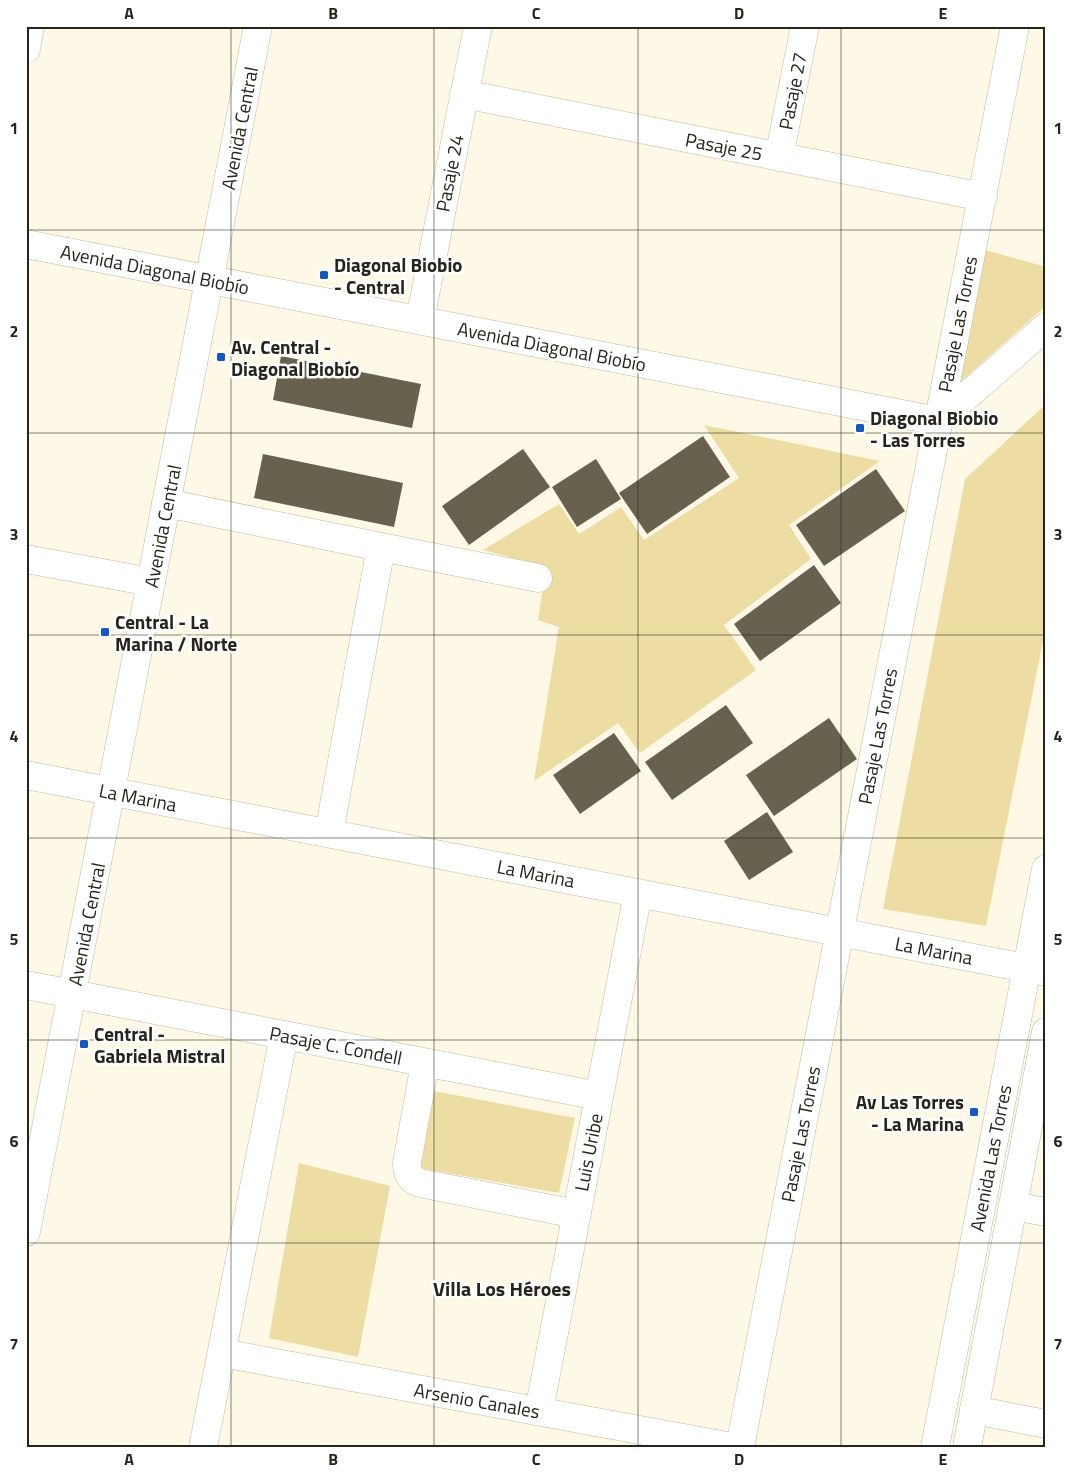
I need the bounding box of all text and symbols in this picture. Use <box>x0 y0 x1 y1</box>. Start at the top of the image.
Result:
text: A <box>124 1 134 25</box>
text: B <box>328 1 338 25</box>
text: C <box>532 1 541 25</box>
text: D <box>734 1 744 25</box>
text: E <box>939 1 948 25</box>
street label: Pasaje 27 <box>770 50 814 132</box>
street label: Avenida Central <box>213 64 265 192</box>
text: 1 <box>10 116 18 140</box>
text: 1 <box>1054 116 1062 140</box>
street label: Pasaje 25 <box>683 124 765 168</box>
street label: Pasaje 24 <box>427 132 471 214</box>
street label: Avenida Diagonal Biobío <box>58 236 252 302</box>
place label: Diagonal Biobio - Central <box>334 250 462 301</box>
street label: Pasaje Las Torres <box>930 253 984 395</box>
marker: Diagonal Biobio - Central <box>318 269 330 281</box>
street label: Avenida Diagonal Biobío <box>455 313 649 379</box>
text: 2 <box>10 319 18 343</box>
text: 2 <box>1054 319 1062 343</box>
place label: Av. Central - Diagonal Biobío <box>231 332 359 383</box>
marker: Av. Central - Diagonal Biobío <box>215 351 227 363</box>
place label: Diagonal Biobio - Las Torres <box>870 403 998 454</box>
marker: Diagonal Biobio - Las Torres <box>854 422 866 434</box>
street label: Avenida Central <box>136 462 188 590</box>
text: 3 <box>10 522 18 546</box>
text: 3 <box>1054 522 1062 546</box>
place label: Central - La Marina / Norte <box>115 607 238 658</box>
marker: Central - La Marina / Norte <box>99 626 111 638</box>
street label: Pasaje Las Torres <box>850 665 904 807</box>
text: 4 <box>10 724 19 748</box>
text: 4 <box>1054 724 1063 748</box>
street label: La Marina <box>97 775 180 819</box>
street label: La Marina <box>495 851 578 895</box>
street label: Avenida Central <box>60 860 112 988</box>
text: 5 <box>10 927 19 951</box>
text: 5 <box>1054 927 1063 951</box>
street label: La Marina <box>893 928 976 972</box>
street label: Pasaje C. Condell <box>267 1018 405 1072</box>
place label: Central - Gabriela Mistral <box>94 1019 225 1070</box>
marker: Central - Gabriela Mistral <box>78 1038 90 1050</box>
street label: Pasaje Las Torres <box>773 1063 827 1205</box>
street label: Avenida Las Torres <box>962 1082 1018 1234</box>
place label: Av Las Torres - La Marina <box>856 1087 964 1138</box>
marker: Av Las Torres - La Marina <box>968 1106 980 1118</box>
street label: Luis Uribe <box>566 1111 610 1193</box>
text: 6 <box>10 1129 19 1153</box>
text: 6 <box>1054 1129 1063 1153</box>
district label: Villa Los Héroes <box>433 1273 571 1304</box>
text: 7 <box>10 1332 18 1356</box>
text: 7 <box>1054 1332 1062 1356</box>
street label: Arsenio Canales <box>412 1375 542 1425</box>
text: A <box>124 1447 134 1471</box>
text: B <box>328 1447 338 1471</box>
text: C <box>532 1447 541 1471</box>
text: D <box>734 1447 744 1471</box>
text: E <box>939 1447 948 1471</box>

